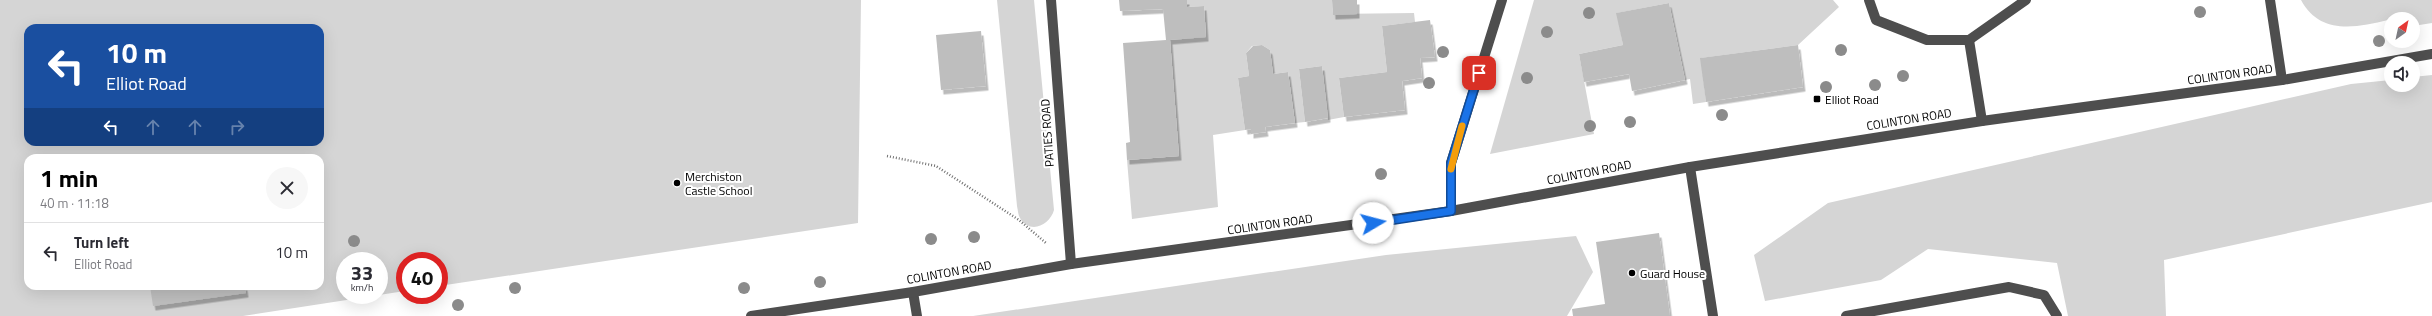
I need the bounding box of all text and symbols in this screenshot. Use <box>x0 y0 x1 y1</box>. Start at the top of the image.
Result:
north arrow <box>2384 12 2420 48</box>
map controls <box>2384 12 2420 92</box>
text: 10 m <box>106 31 167 74</box>
icon: left <box>40 40 92 92</box>
pin <box>1462 56 1496 90</box>
button: sound <box>2384 56 2420 92</box>
street label: COLINTON ROAD <box>2186 59 2274 89</box>
icon: arrive <box>1468 62 1490 84</box>
text: Elliot Road <box>106 70 187 97</box>
place label: Elliot Road <box>1825 90 1879 109</box>
marker: Elliot Road <box>1812 94 1822 104</box>
street label: PATIES ROAD <box>1035 98 1059 168</box>
street label: COLINTON ROAD <box>1865 103 1953 135</box>
icon: left <box>100 116 122 138</box>
icon: ahead <box>142 116 164 138</box>
icon: ahead <box>184 116 206 138</box>
icon: right <box>226 116 248 138</box>
street label: COLINTON ROAD <box>1545 154 1633 190</box>
text: 1 min <box>40 160 98 196</box>
button: close <box>266 167 308 209</box>
place label: Merchiston Castle School <box>685 167 752 200</box>
marker: Merchiston Castle School <box>672 178 682 188</box>
text: 40 m · 11:18 <box>40 193 109 213</box>
position arrow <box>1352 202 1394 244</box>
street label: COLINTON ROAD <box>1226 209 1314 239</box>
text: Turn left <box>74 231 129 254</box>
text: 10 m <box>275 241 308 264</box>
icon: left <box>40 242 62 264</box>
speed limit sign: 40 <box>396 252 448 304</box>
text: Elliot Road <box>74 254 132 274</box>
street label: COLINTON ROAD <box>905 255 993 289</box>
text: 33 <box>351 257 373 288</box>
place label: Guard House <box>1640 264 1705 283</box>
marker: Guard House <box>1627 268 1637 278</box>
text: km/h <box>351 280 373 295</box>

